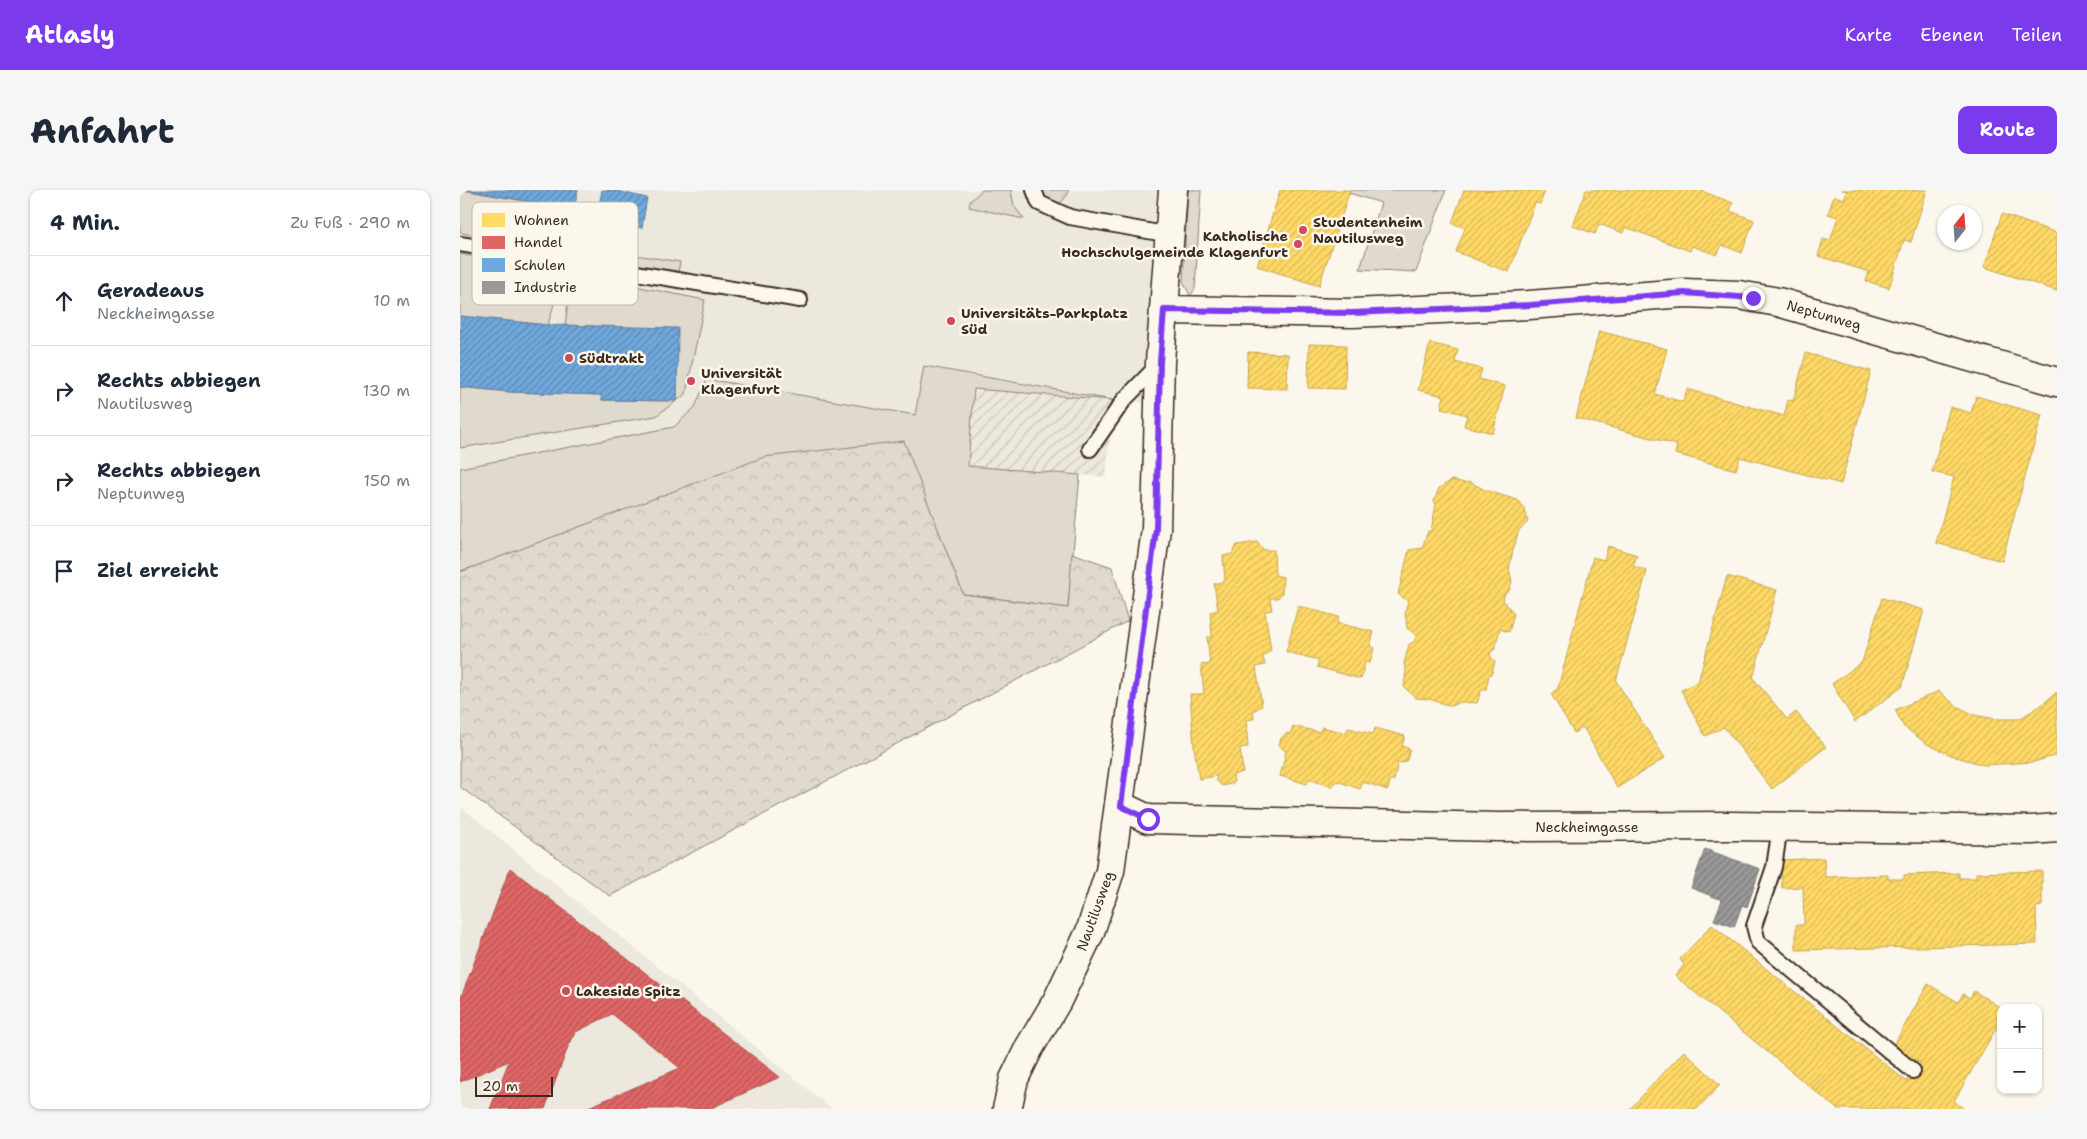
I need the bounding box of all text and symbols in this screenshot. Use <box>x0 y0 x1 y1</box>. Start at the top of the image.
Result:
text: Atlasly <box>25 19 115 51</box>
text: Karte <box>1845 23 1892 47</box>
text: Ebenen <box>1920 23 1984 47</box>
text: Teilen <box>2012 23 2062 47</box>
button: Route <box>1958 106 2057 154</box>
text: Anfahrt <box>30 107 174 154</box>
legend <box>472 202 638 305</box>
north arrow <box>1937 205 1982 250</box>
text: 4 Min. <box>50 209 120 237</box>
text: Wohnen <box>514 211 569 229</box>
text: Zu Fuß · 290 m <box>291 212 410 233</box>
place label: Studentenheim Nautilusweg <box>1313 213 1423 247</box>
marker: Studentenheim Nautilusweg <box>1297 224 1309 236</box>
place label: Katholische Hochschulgemeinde Klagenfurt <box>1061 227 1288 261</box>
text: Handel <box>514 233 563 251</box>
marker: Katholische Hochschulgemeinde Klagenfurt <box>1292 238 1304 250</box>
text: Schulen <box>514 256 566 274</box>
text: Geradeaus <box>97 278 204 303</box>
text: Industrie <box>514 278 577 296</box>
icon: ahead <box>50 287 78 315</box>
route end <box>1742 287 1765 310</box>
text: 10 m <box>373 290 410 311</box>
street label: Neptunweg <box>1785 296 1863 334</box>
text: Neckheimgasse <box>97 303 215 324</box>
place label: Universitäts-Parkplatz Süd <box>961 304 1128 338</box>
marker: Universitäts-Parkplatz Süd <box>945 315 957 327</box>
place label: Südtrakt <box>579 349 644 367</box>
marker: Südtrakt <box>563 352 575 364</box>
place label: Universität Klagenfurt <box>701 364 782 398</box>
text: Rechts abbiegen <box>97 368 261 393</box>
marker: Universität Klagenfurt <box>685 375 697 387</box>
icon: right <box>50 377 78 405</box>
text: 130 m <box>363 380 410 401</box>
text: Nautilusweg <box>97 393 193 414</box>
text: Rechts abbiegen <box>97 458 261 483</box>
icon: right <box>50 467 78 495</box>
text: 150 m <box>363 470 410 491</box>
text: Neptunweg <box>97 483 185 504</box>
icon: arrive <box>50 557 78 585</box>
text: Ziel erreicht <box>97 558 218 583</box>
route start <box>1137 808 1160 831</box>
street label: Neckheimgasse <box>1535 818 1639 836</box>
street label: Nautilusweg <box>1072 869 1118 953</box>
place label: Lakeside Spitz <box>576 982 681 1000</box>
marker: Lakeside Spitz <box>560 985 572 997</box>
map controls <box>1997 1004 2042 1094</box>
button: + <box>1997 1004 2042 1049</box>
button: − <box>1997 1049 2042 1094</box>
scale bar <box>475 1074 552 1097</box>
text: 20 m <box>482 1077 518 1095</box>

